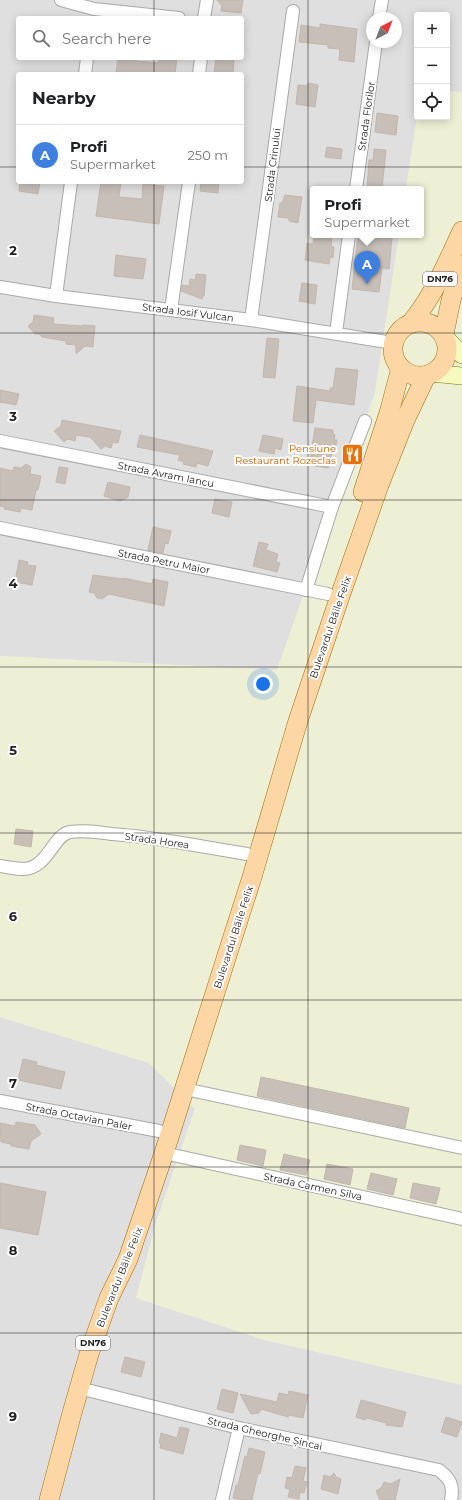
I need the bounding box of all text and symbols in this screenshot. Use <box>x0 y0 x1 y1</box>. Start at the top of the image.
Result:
north arrow <box>366 12 402 48</box>
map controls <box>414 12 450 120</box>
button: + <box>414 12 450 48</box>
search box <box>16 16 244 60</box>
icon: search <box>30 27 52 49</box>
text: Search here <box>62 29 151 48</box>
button: − <box>414 48 450 84</box>
street label: Strada Florilor <box>355 81 378 152</box>
button: locate <box>414 84 450 120</box>
text: Nearby <box>32 88 96 108</box>
street label: Strada Crinului <box>262 127 283 203</box>
text: Profi <box>70 137 107 156</box>
text: A <box>40 147 50 163</box>
text: 250 m <box>187 147 228 163</box>
text: Supermarket <box>70 156 156 172</box>
popup <box>310 186 424 238</box>
text: Profi <box>324 195 362 214</box>
text: Supermarket <box>324 214 410 230</box>
text: 2 <box>9 242 17 258</box>
pin: A <box>354 251 380 284</box>
road number: DN76 <box>423 272 457 286</box>
street label: Strada Iosif Vulcan <box>141 300 235 325</box>
text: 3 <box>8 408 17 424</box>
restaurant icon: Pensiune Restaurant Rozeclas <box>339 441 365 467</box>
place label: Pensiune Restaurant Rozeclas <box>235 442 336 467</box>
street label: Strada Avram Iancu <box>117 459 215 490</box>
street label: Strada Petru Maior <box>117 546 211 577</box>
street label: Bulevardul Băile Felix <box>307 574 354 680</box>
text: 4 <box>9 575 18 591</box>
your location <box>253 674 273 694</box>
text: 5 <box>9 742 17 758</box>
street label: Strada Horea <box>124 830 190 851</box>
street label: Bulevardul Băile Felix <box>211 884 256 990</box>
text: 6 <box>9 908 18 924</box>
text: 7 <box>9 1075 17 1091</box>
street label: Strada Octavian Paler <box>25 1100 133 1133</box>
street label: Strada Carmen Silva <box>262 1170 363 1203</box>
street label: Bulevardul Băile Felix <box>93 1224 146 1329</box>
text: 8 <box>9 1242 18 1258</box>
road number: DN76 <box>76 1336 110 1350</box>
text: 9 <box>9 1408 17 1424</box>
street label: Strada Gheorghe Șincai <box>206 1414 324 1453</box>

